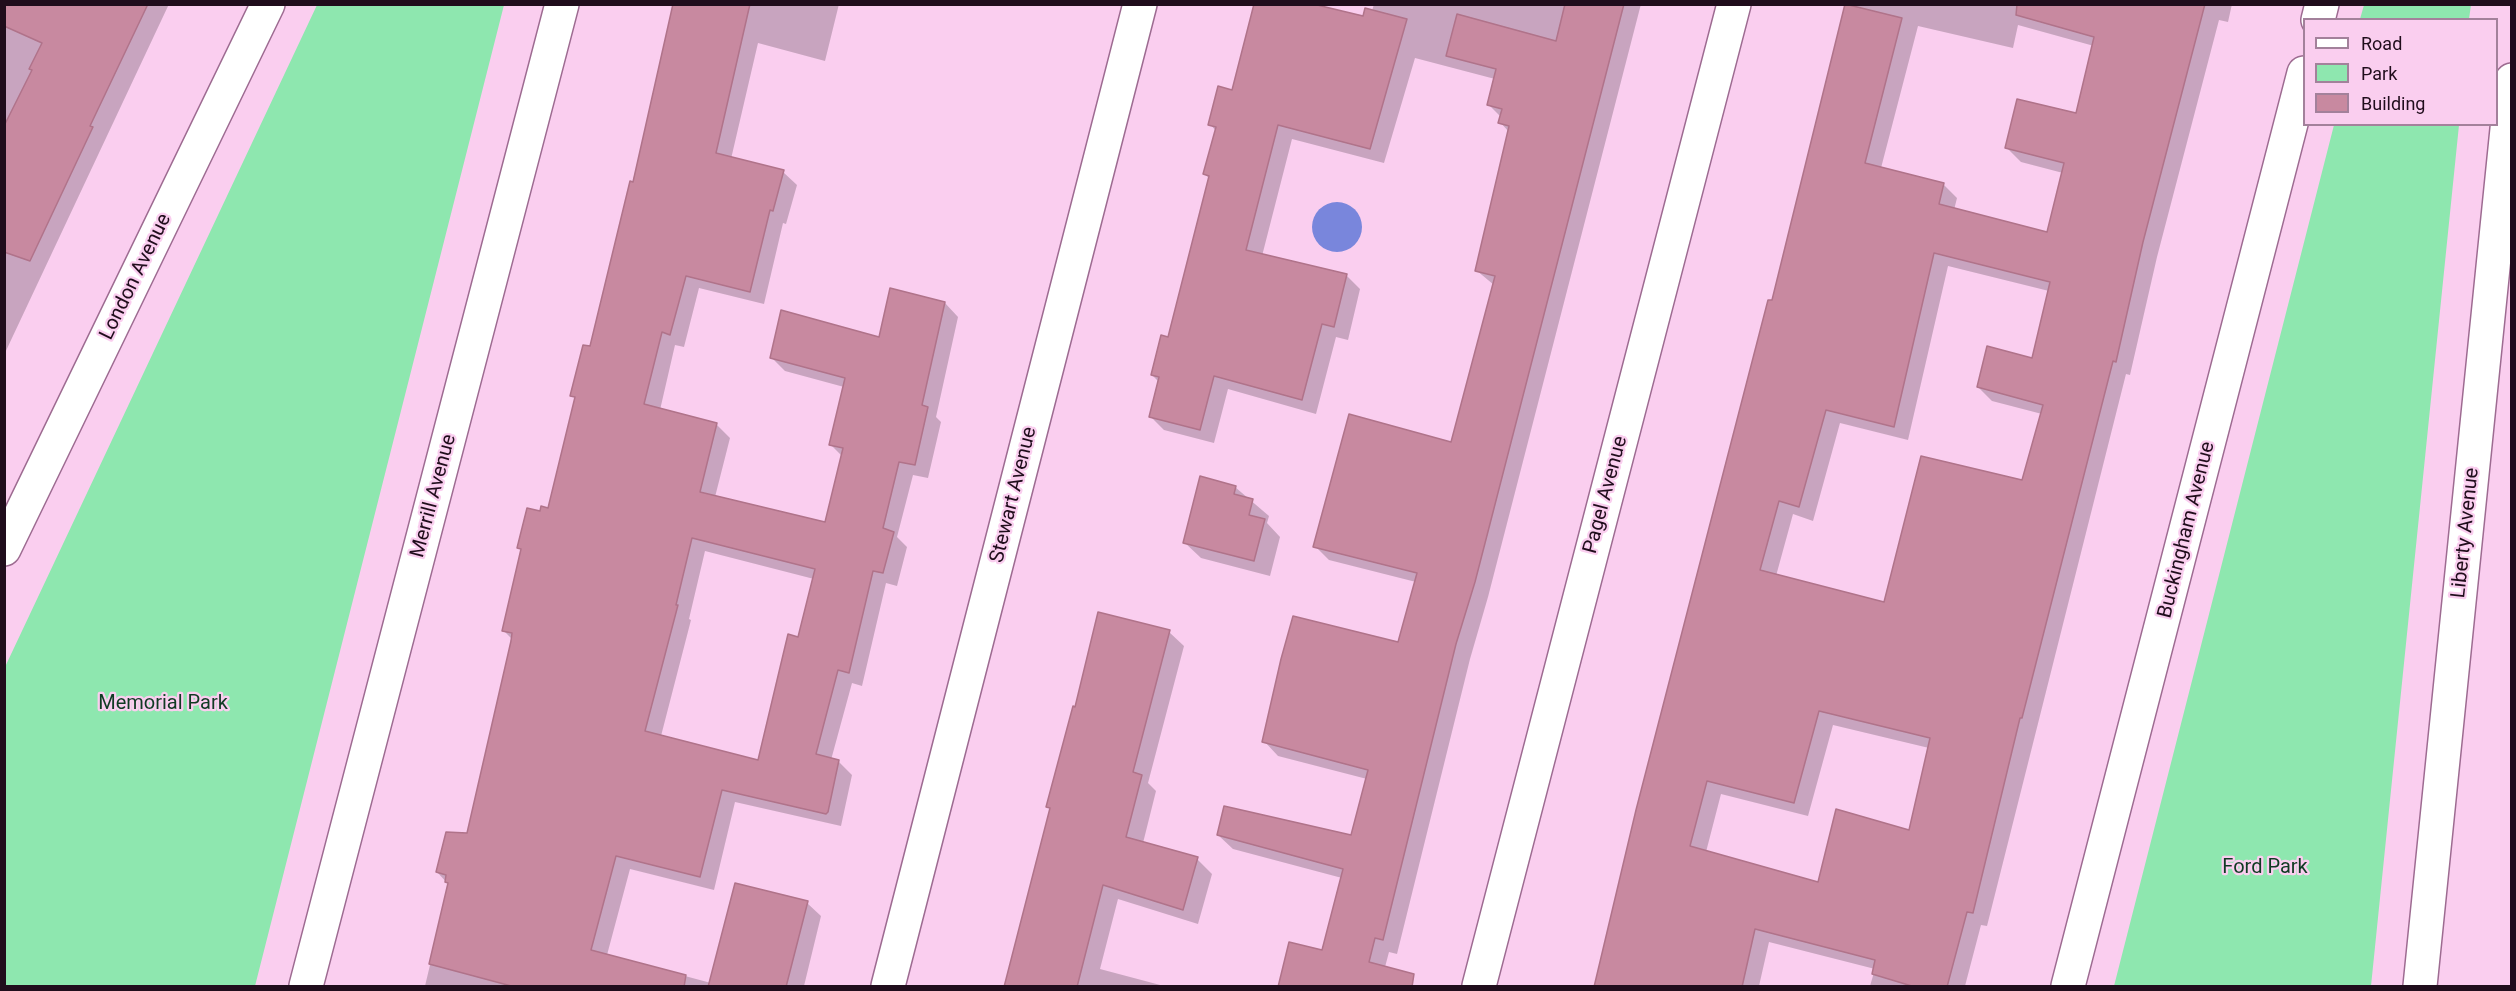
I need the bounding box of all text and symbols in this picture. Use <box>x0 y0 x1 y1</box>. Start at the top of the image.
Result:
legend <box>2303 18 2498 126</box>
text: Road <box>2361 33 2402 54</box>
text: Park <box>2361 63 2397 84</box>
text: Building <box>2361 93 2425 114</box>
street label: London Avenue <box>95 210 177 344</box>
street label: Stewart Avenue <box>986 425 1042 565</box>
street label: Merrill Avenue <box>406 432 462 560</box>
street label: Pagel Avenue <box>1579 434 1633 556</box>
street label: Buckingham Avenue <box>2153 439 2221 621</box>
street label: Liberty Avenue <box>2447 467 2485 599</box>
park label: Memorial Park <box>98 692 228 716</box>
park label: Ford Park <box>2222 856 2308 880</box>

